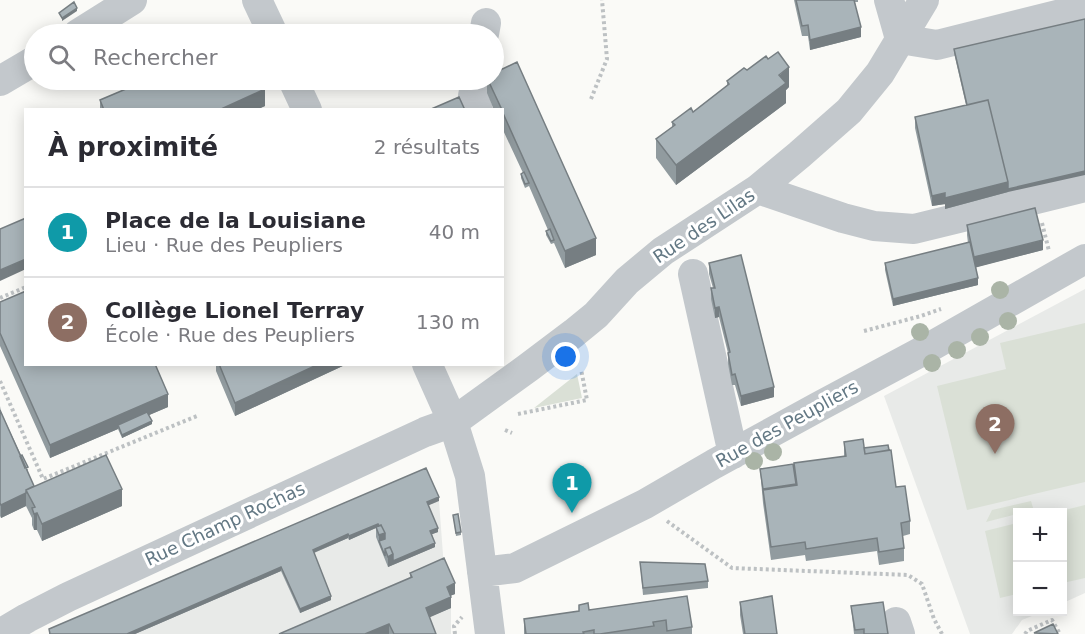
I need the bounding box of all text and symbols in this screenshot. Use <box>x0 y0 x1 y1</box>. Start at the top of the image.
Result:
search box <box>24 24 504 90</box>
icon: search <box>45 41 78 74</box>
text: Rechercher <box>93 45 218 70</box>
text: À proximité <box>48 132 218 162</box>
text: 2 résultats <box>374 135 480 159</box>
street label: Rue des Lilas <box>649 184 758 267</box>
text: Place de la Louisiane <box>105 208 366 233</box>
text: 1 <box>61 220 74 244</box>
text: 40 m <box>429 220 480 244</box>
text: Lieu · Rue des Peupliers <box>105 233 343 257</box>
text: Collège Lionel Terray <box>105 298 364 323</box>
text: 2 <box>61 310 74 334</box>
text: 130 m <box>416 310 480 334</box>
text: École · Rue des Peupliers <box>105 323 355 347</box>
your location <box>551 342 580 371</box>
street label: Rue des Peupliers <box>712 376 862 471</box>
pin: 2 <box>976 404 1014 454</box>
pin: 1 <box>552 464 592 513</box>
street label: Rue Champ Rochas <box>141 477 308 570</box>
map controls <box>1013 508 1067 616</box>
button: + <box>1013 508 1067 562</box>
button: − <box>1013 562 1067 616</box>

